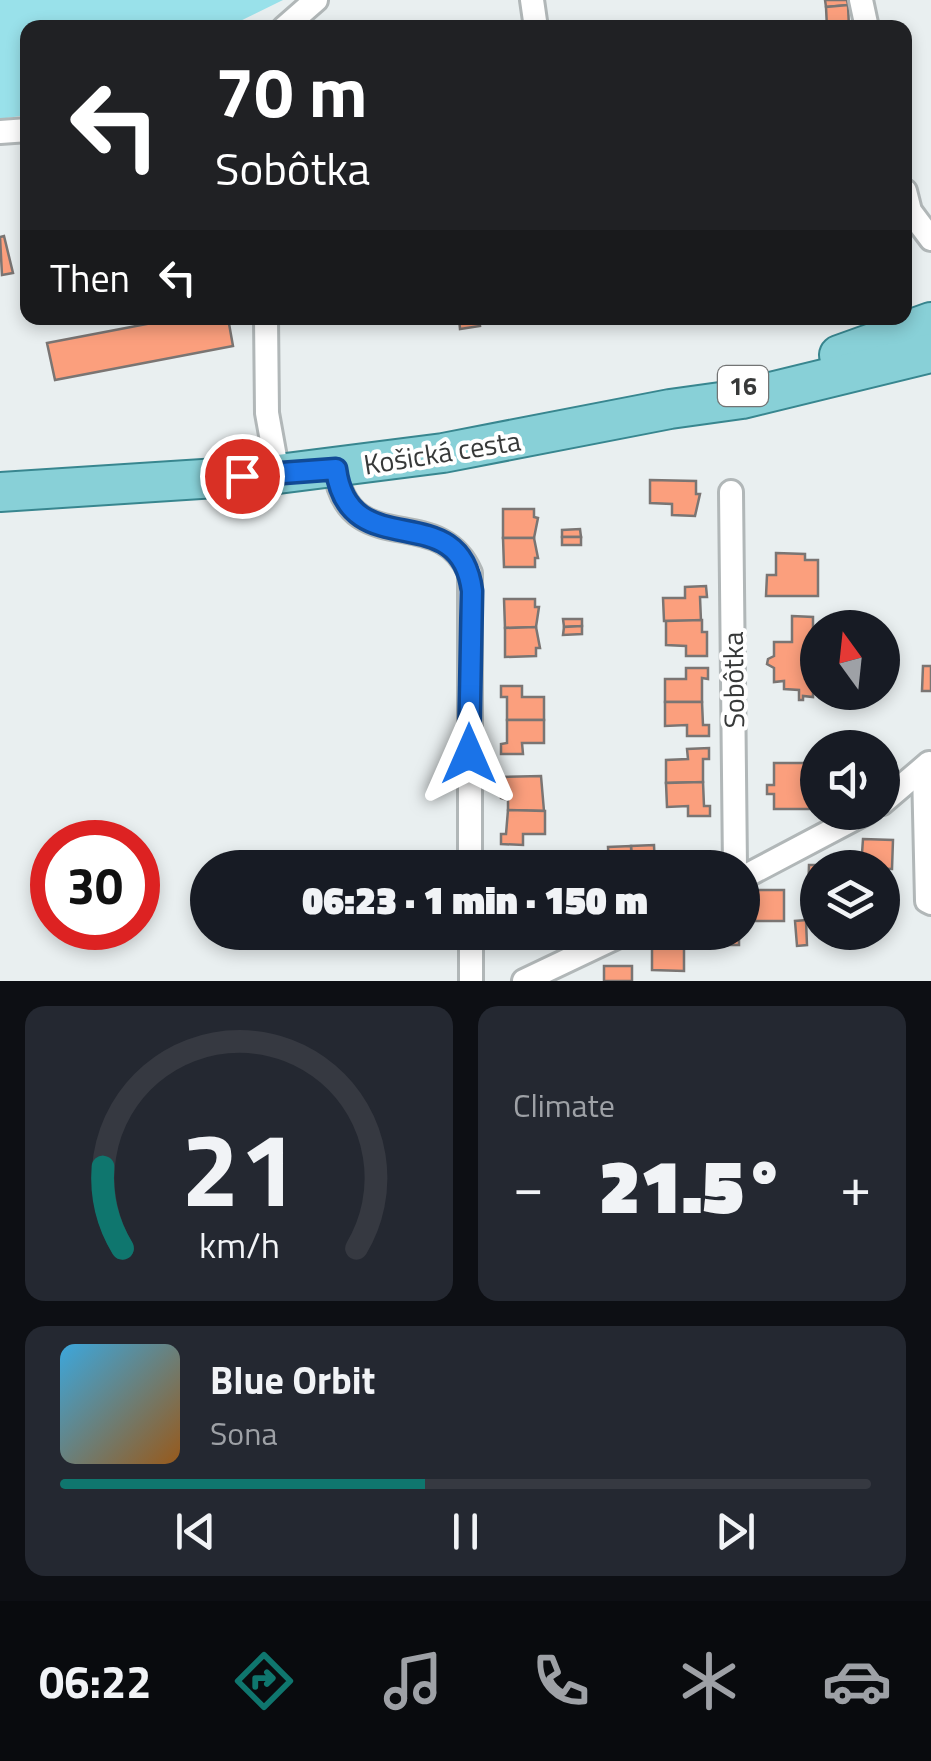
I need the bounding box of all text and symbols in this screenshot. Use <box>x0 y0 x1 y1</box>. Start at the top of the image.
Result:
text: 70 m <box>215 38 368 144</box>
icon: left <box>50 60 180 190</box>
text: Sobôtka <box>215 134 370 202</box>
text: Then <box>50 249 130 307</box>
icon: left <box>150 250 205 305</box>
road number: 16 <box>718 366 768 406</box>
street label: Košická cesta <box>360 418 524 486</box>
pin <box>200 434 285 519</box>
icon: arrive <box>215 449 270 504</box>
north arrow <box>800 610 900 710</box>
map controls <box>800 610 900 950</box>
street label: Sobôtka <box>711 631 755 729</box>
position arrow <box>417 702 521 806</box>
button: sound <box>800 730 900 830</box>
speed limit sign: 30 <box>30 820 160 950</box>
button: layers <box>800 850 900 950</box>
text: 06:23 · 1 min · 150 m <box>302 871 648 929</box>
text: Climate <box>513 1081 615 1129</box>
text: 21 <box>181 1088 297 1246</box>
text: 21.5° <box>599 1128 785 1242</box>
text: − <box>513 1144 544 1227</box>
text: + <box>840 1144 871 1227</box>
text: km/h <box>199 1217 279 1272</box>
text: Blue Orbit <box>210 1351 375 1409</box>
text: Sona <box>210 1409 277 1457</box>
icon: previous <box>168 1504 223 1559</box>
icon: pause <box>438 1504 493 1559</box>
icon: next <box>708 1504 763 1559</box>
icon: directions <box>229 1646 299 1716</box>
icon: music <box>378 1646 448 1716</box>
icon: phone <box>526 1646 596 1716</box>
icon: climate <box>674 1646 744 1716</box>
icon: car <box>822 1646 892 1716</box>
text: 06:22 <box>39 1647 151 1715</box>

